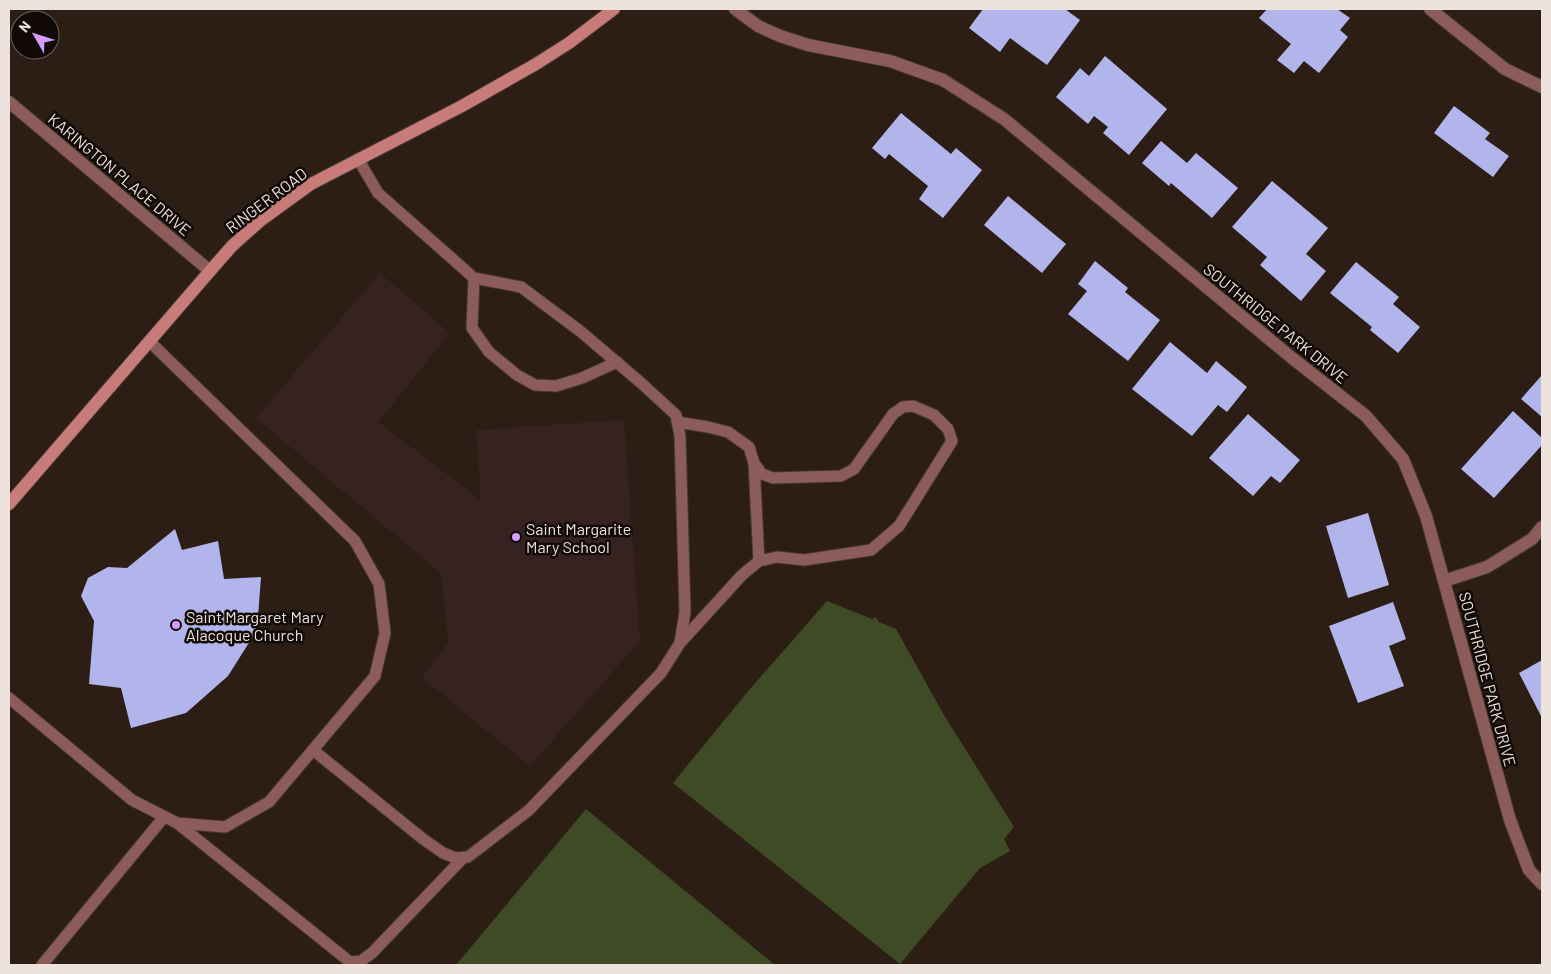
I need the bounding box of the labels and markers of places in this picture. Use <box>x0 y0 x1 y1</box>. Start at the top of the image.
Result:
place label: Saint Margarite Mary School <box>526 519 631 556</box>
marker: Saint Margarite Mary School <box>510 531 522 543</box>
place label: Saint Margaret Mary Alacoque Church <box>186 607 324 644</box>
marker: Saint Margaret Mary Alacoque Church <box>170 619 182 631</box>

